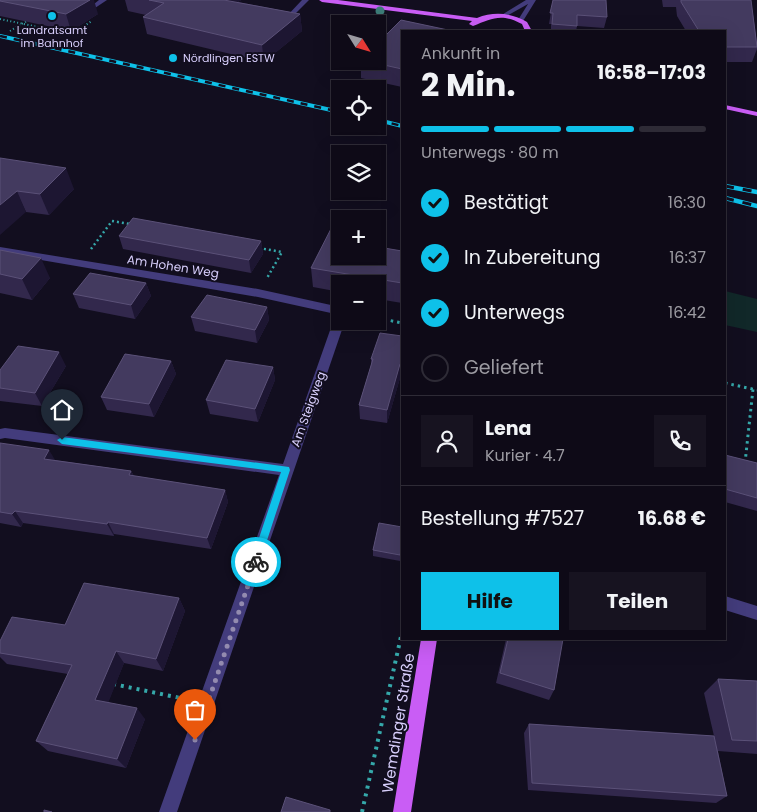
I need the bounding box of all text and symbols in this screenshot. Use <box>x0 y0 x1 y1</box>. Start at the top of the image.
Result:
marker: Landratsamt im Bahnhof <box>46 10 58 22</box>
north arrow <box>331 15 386 70</box>
map controls <box>331 15 386 330</box>
place label: Landratsamt im Bahnhof <box>17 22 87 51</box>
text: Ankunft in <box>421 42 500 65</box>
place label: Nördlingen ESTW <box>183 50 275 66</box>
marker: Nördlingen ESTW <box>167 52 179 64</box>
text: 16:58–17:03 <box>597 59 706 86</box>
text: 2 Min. <box>421 62 515 107</box>
button: locate <box>331 80 386 135</box>
text: Unterwegs · 80 m <box>421 141 559 164</box>
button: layers <box>331 145 386 200</box>
icon: check <box>421 189 449 217</box>
text: Bestätigt <box>464 189 548 216</box>
text: 16:30 <box>668 191 706 214</box>
button: + <box>331 210 386 265</box>
icon: check <box>421 244 449 272</box>
text: In Zubereitung <box>464 244 601 271</box>
text: 16:37 <box>669 246 706 269</box>
street label: Am Hohen Weg <box>126 250 220 282</box>
button: − <box>331 275 386 330</box>
icon: check <box>421 299 449 327</box>
text: Unterwegs <box>464 299 565 326</box>
text: 16:42 <box>668 301 706 324</box>
text: Geliefert <box>464 354 544 381</box>
street label: Am Steigweg <box>287 369 329 449</box>
pin <box>41 389 83 440</box>
icon: home <box>48 396 76 424</box>
button: person <box>421 415 473 467</box>
text: Lena <box>485 415 531 442</box>
button: phone <box>654 415 706 467</box>
text: Kurier · 4.7 <box>485 444 565 467</box>
text: Bestellung #7527 <box>421 505 584 532</box>
text: 16.68 € <box>638 505 706 532</box>
courier <box>231 537 281 587</box>
icon: bike <box>242 548 270 576</box>
button: Hilfe <box>421 572 559 630</box>
button: Teilen <box>569 572 706 630</box>
street label: Wemdinger Straße <box>377 652 419 794</box>
pin <box>174 689 216 740</box>
icon: bag <box>181 696 209 724</box>

